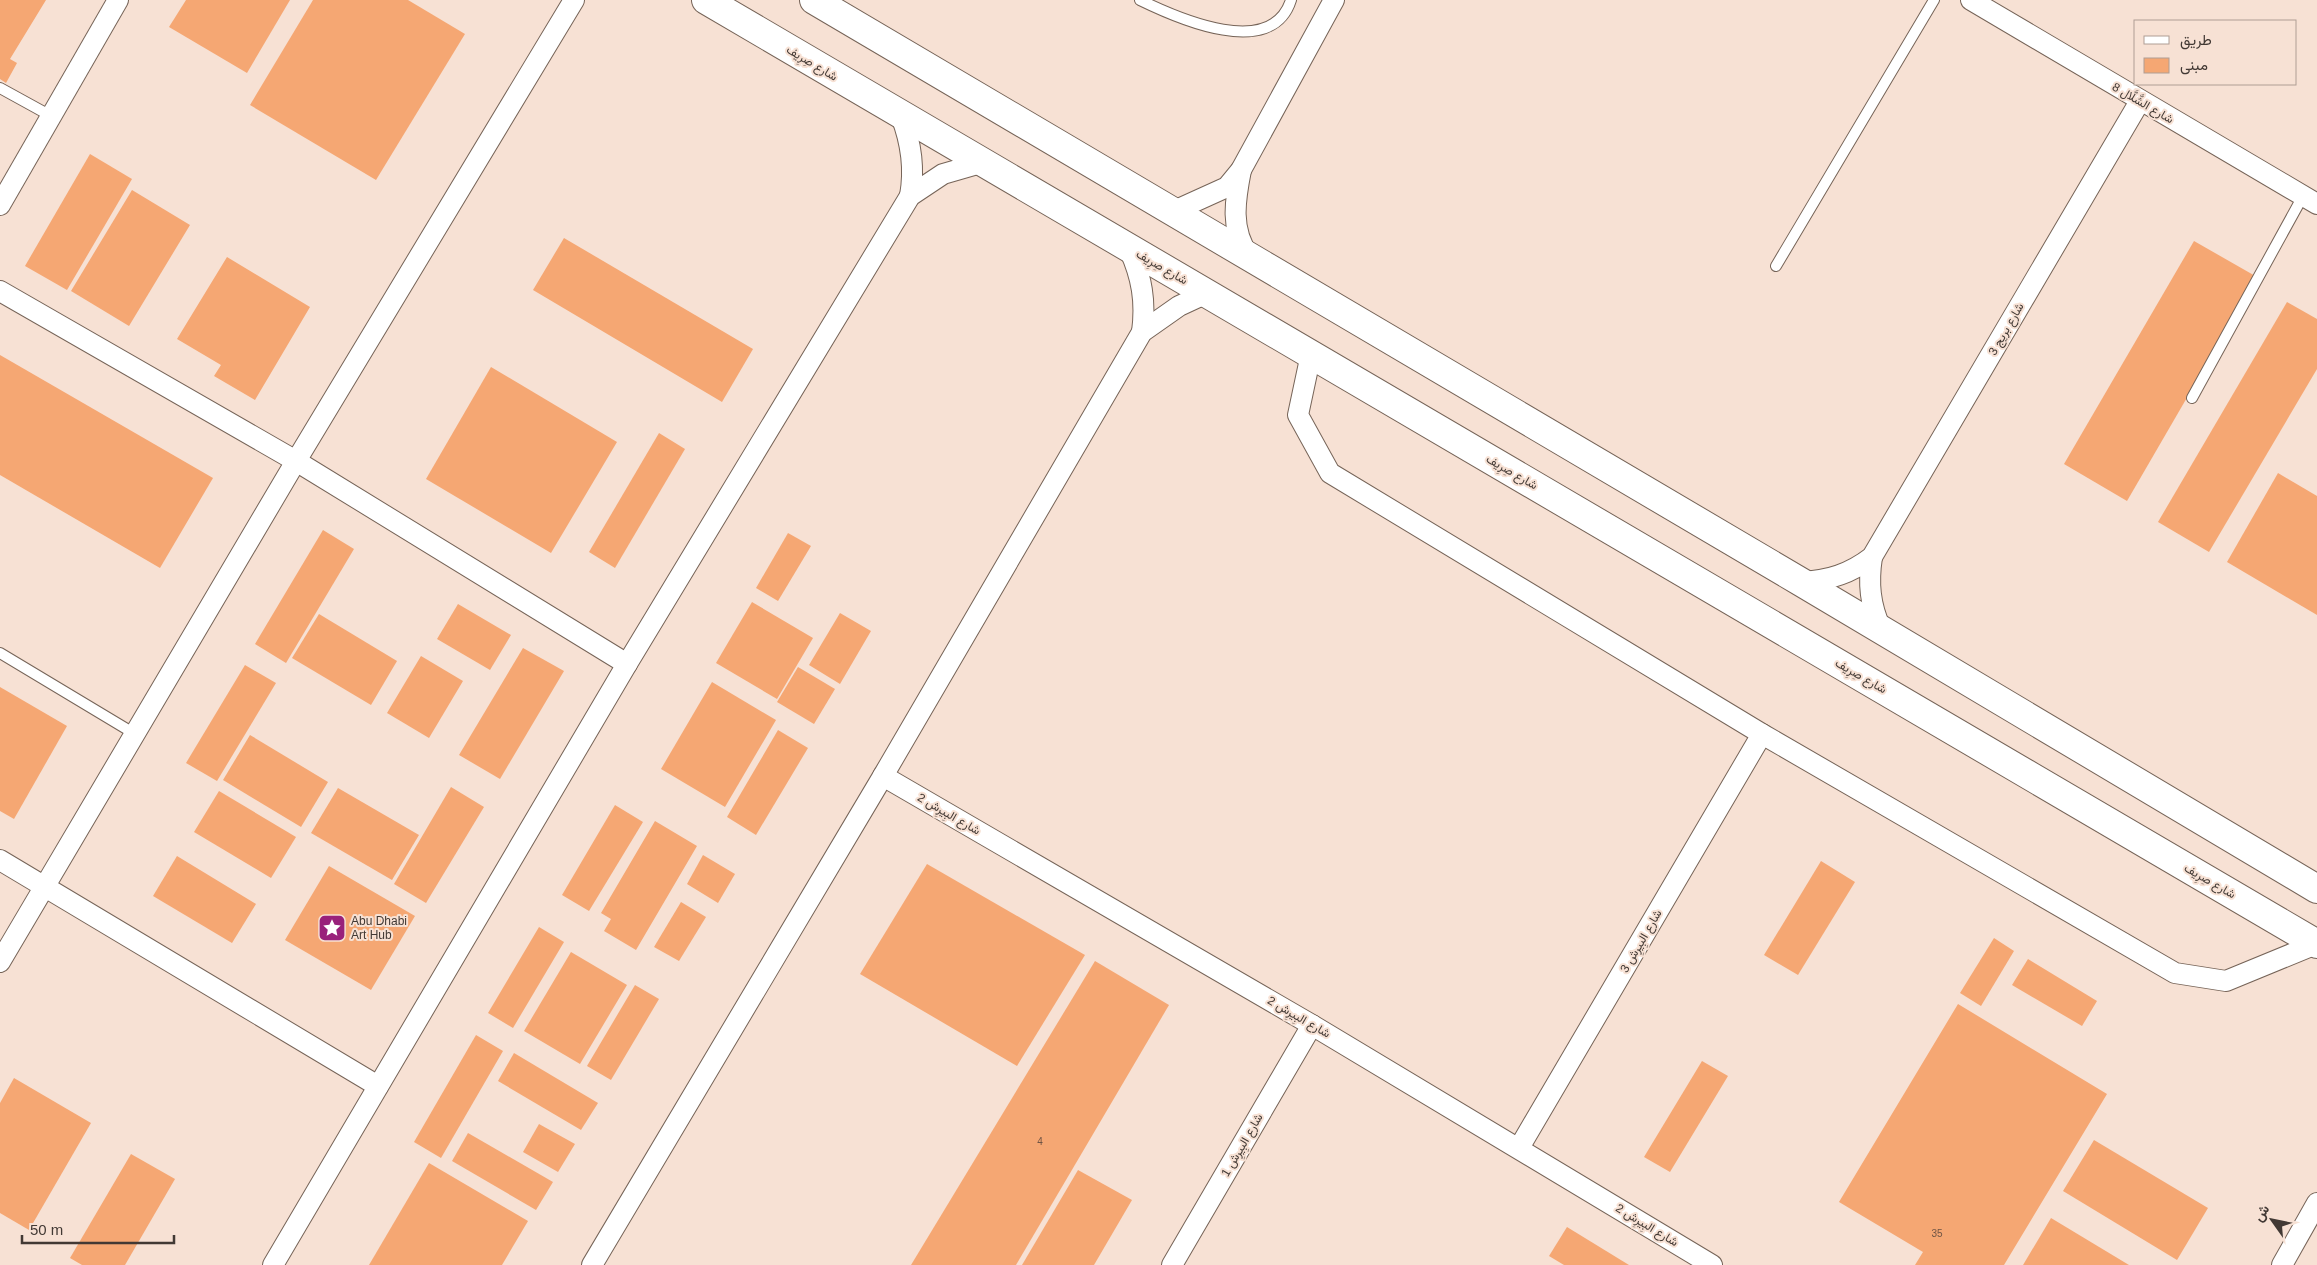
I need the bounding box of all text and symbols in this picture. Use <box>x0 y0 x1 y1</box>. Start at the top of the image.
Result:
legend <box>2134 20 2297 85</box>
text: طريق <box>2180 31 2212 50</box>
street label: شارع صِرِيف <box>783 42 840 86</box>
text: مبنى <box>2180 56 2208 75</box>
street label: شارع الشَّلَّال 8 <box>2109 78 2177 128</box>
street label: شارع صِرِيف <box>1133 247 1190 289</box>
street label: شارع بريج 3 <box>1985 300 2028 359</box>
street label: شارع صِرِيف <box>1483 452 1540 494</box>
street label: شارع صِرِيف <box>1832 656 1889 698</box>
street label: شارع البِيرِش 2 <box>914 790 983 840</box>
street label: شارع صِرِيف <box>2181 861 2238 903</box>
street label: شارع البِيرِش 3 <box>1617 907 1667 976</box>
place icon: Abu Dhabi Art Hub <box>317 913 347 943</box>
place label: Abu Dhabi Art Hub <box>351 914 407 942</box>
street label: شارع البِيرِش 2 <box>1264 993 1333 1043</box>
street label: شارع البِيرِش 1 <box>1218 1111 1268 1180</box>
house number: 4 <box>1037 1136 1043 1147</box>
north arrow <box>2247 1195 2297 1245</box>
street label: شارع البِيرِش 2 <box>1612 1201 1681 1251</box>
text: ش <box>2250 1201 2273 1225</box>
scale bar <box>22 1212 175 1244</box>
text: 50 m <box>30 1221 63 1238</box>
house number: 35 <box>1931 1228 1943 1239</box>

